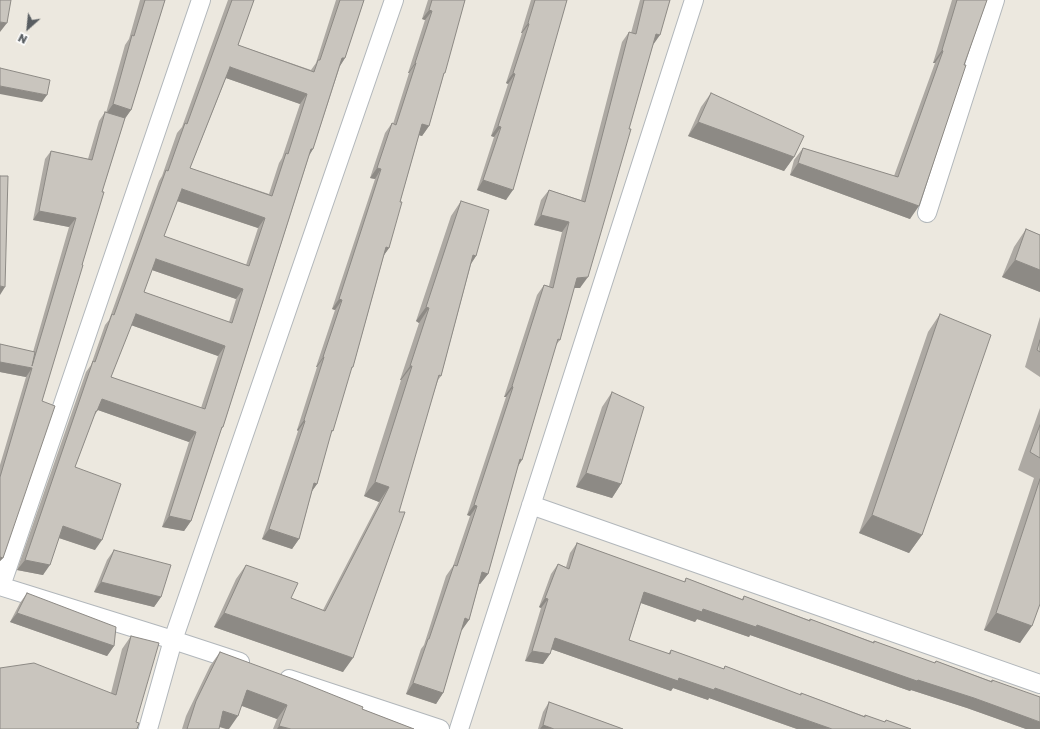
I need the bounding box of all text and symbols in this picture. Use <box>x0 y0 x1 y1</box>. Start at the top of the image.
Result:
north arrow <box>8 8 48 48</box>
text: N <box>16 31 29 47</box>

